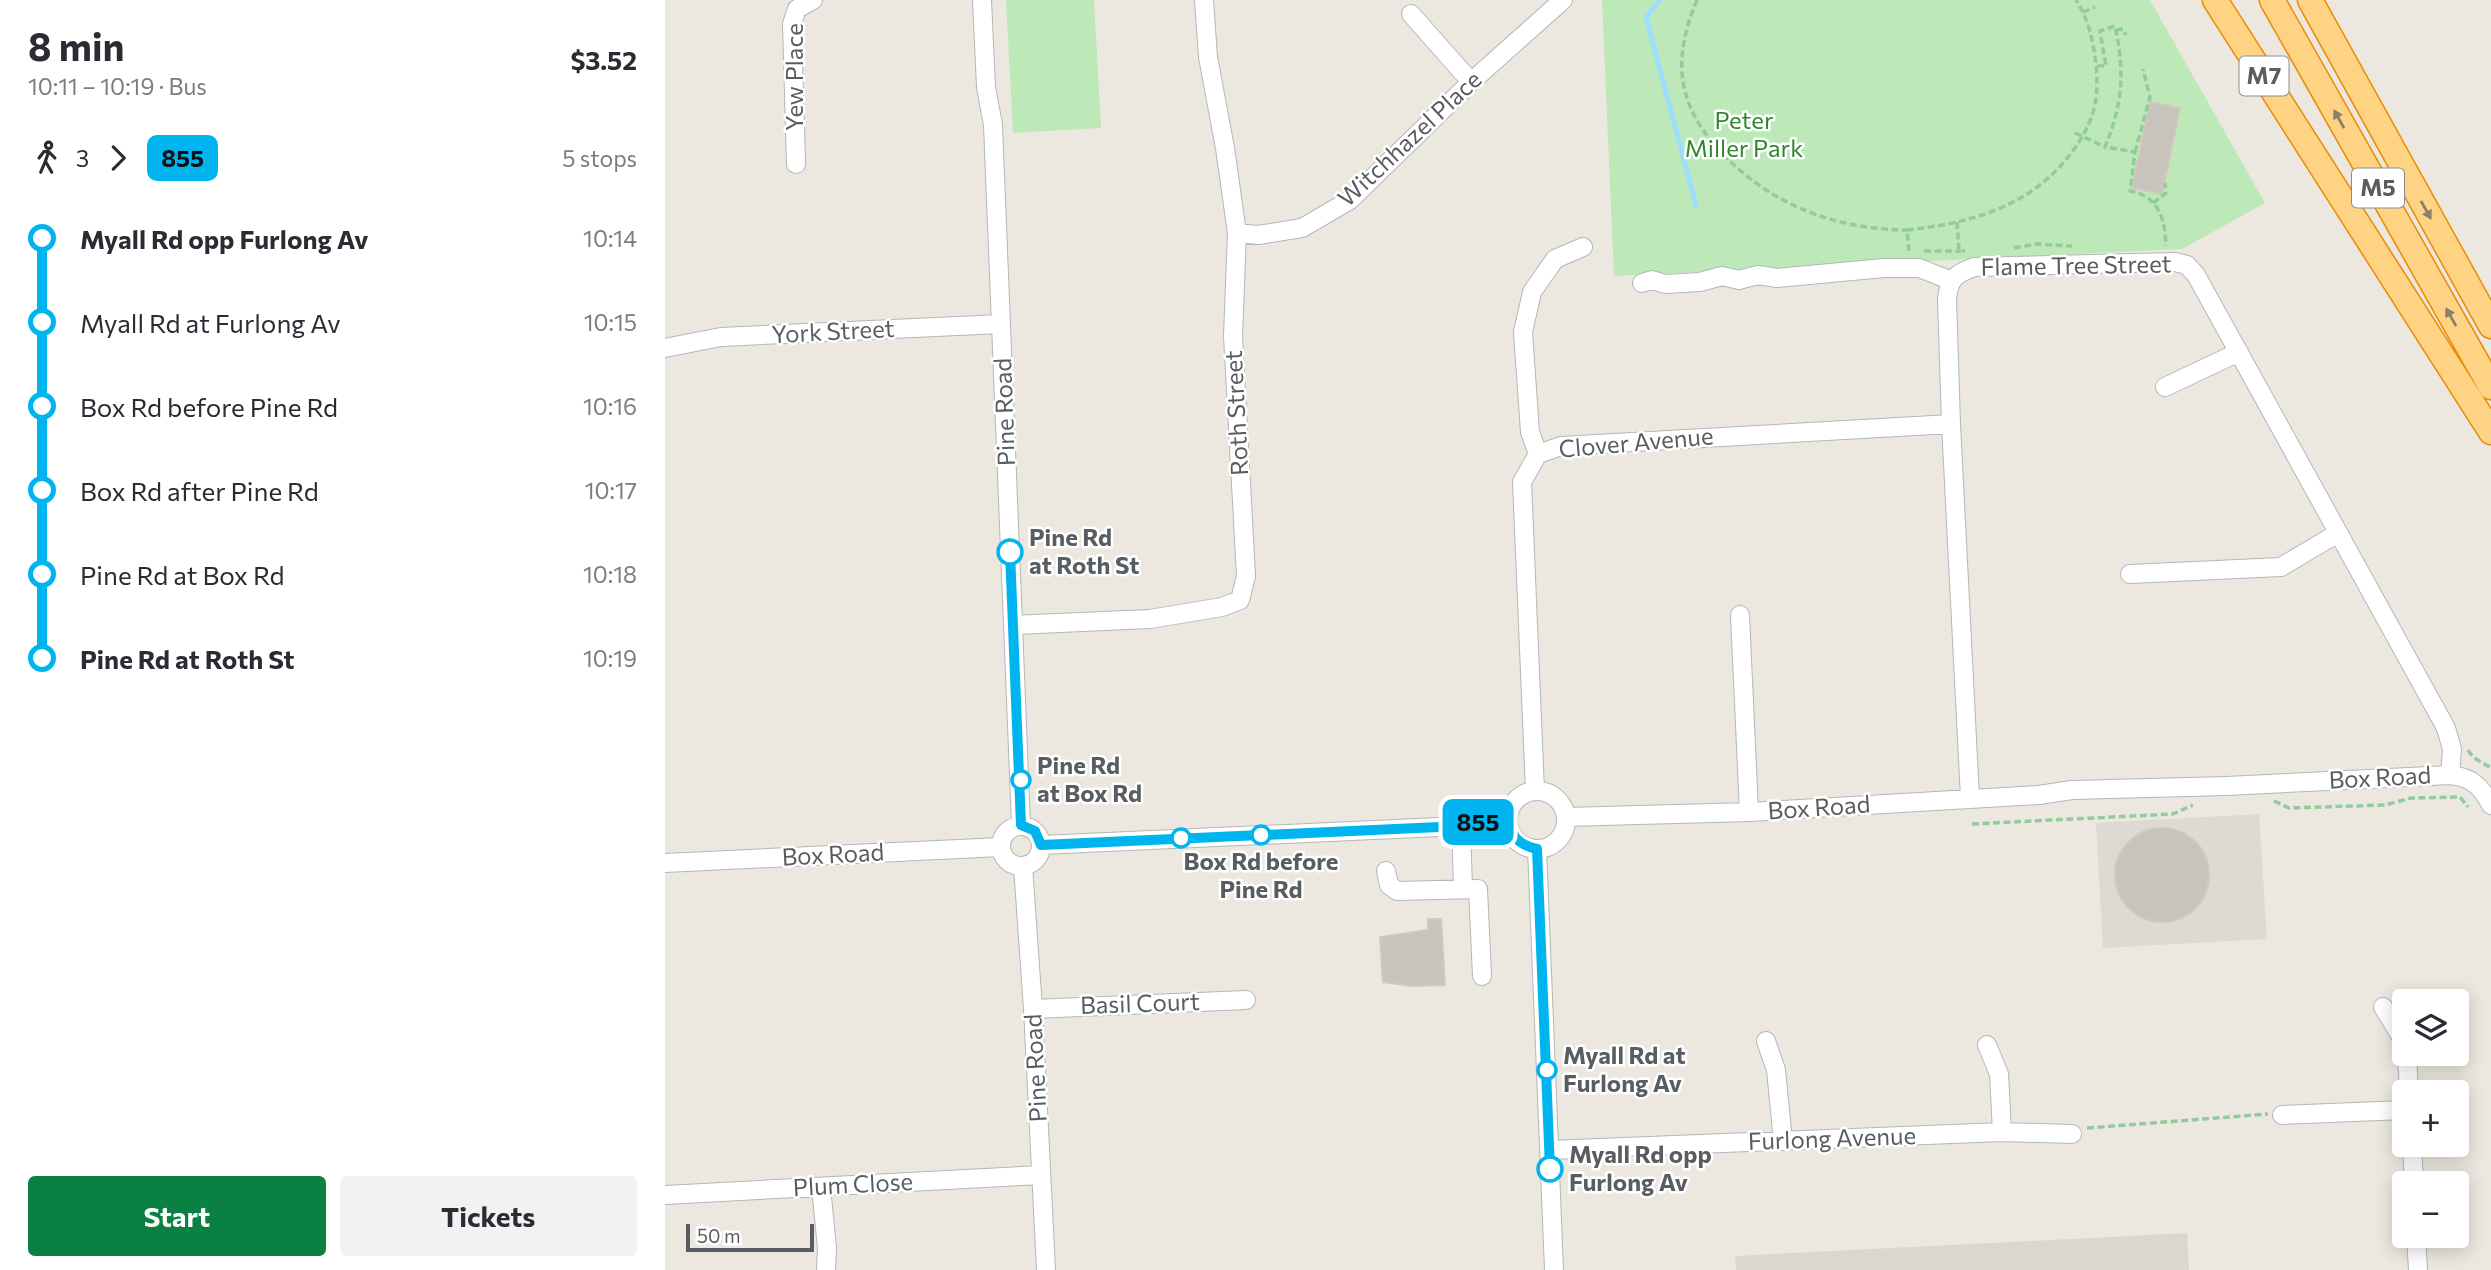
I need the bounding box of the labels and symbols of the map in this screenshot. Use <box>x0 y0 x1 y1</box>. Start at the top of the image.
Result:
street label: Yew Place <box>779 23 808 131</box>
road number: M7 <box>2239 57 2289 96</box>
street label: Witchhazel Place <box>1331 64 1487 212</box>
park label: Peter Miller Park <box>1685 105 1803 162</box>
one-way arrow <box>2333 109 2345 129</box>
road number: M5 <box>2352 168 2404 208</box>
one-way arrow <box>2420 200 2432 219</box>
street label: Flame Tree Street <box>1980 248 2172 281</box>
one-way arrow <box>2445 307 2457 327</box>
street label: York Street <box>771 313 895 348</box>
street label: Roth Street <box>1218 350 1253 476</box>
street label: Pine Road <box>987 357 1020 467</box>
street label: Clover Avenue <box>1557 420 1714 463</box>
place label: Pine Rd at Roth St <box>1029 522 1139 579</box>
marker: Pine Rd at Roth St <box>997 539 1023 565</box>
place label: Pine Rd at Box Rd <box>1037 750 1142 807</box>
street label: Box Road <box>2328 759 2432 794</box>
marker: Pine Rd at Box Rd <box>1011 770 1031 790</box>
street label: Box Road <box>1767 788 1871 825</box>
line badge: 855 <box>1438 799 1518 845</box>
marker: Box Rd before Pine Rd <box>1251 825 1271 845</box>
unlabelled marker <box>1171 828 1191 848</box>
street label: Box Road <box>781 836 885 871</box>
place label: Box Rd before Pine Rd <box>1184 846 1338 903</box>
street label: Basil Court <box>1080 986 1200 1019</box>
street label: Pine Road <box>1017 1013 1052 1123</box>
place label: Myall Rd at Furlong Av <box>1563 1040 1686 1097</box>
marker: Myall Rd at Furlong Av <box>1537 1060 1557 1080</box>
street label: Furlong Avenue <box>1747 1120 1917 1155</box>
place label: Myall Rd opp Furlong Av <box>1569 1139 1712 1196</box>
marker: Myall Rd opp Furlong Av <box>1537 1156 1563 1182</box>
street label: Plum Close <box>792 1166 914 1201</box>
scale bar <box>686 1221 814 1253</box>

